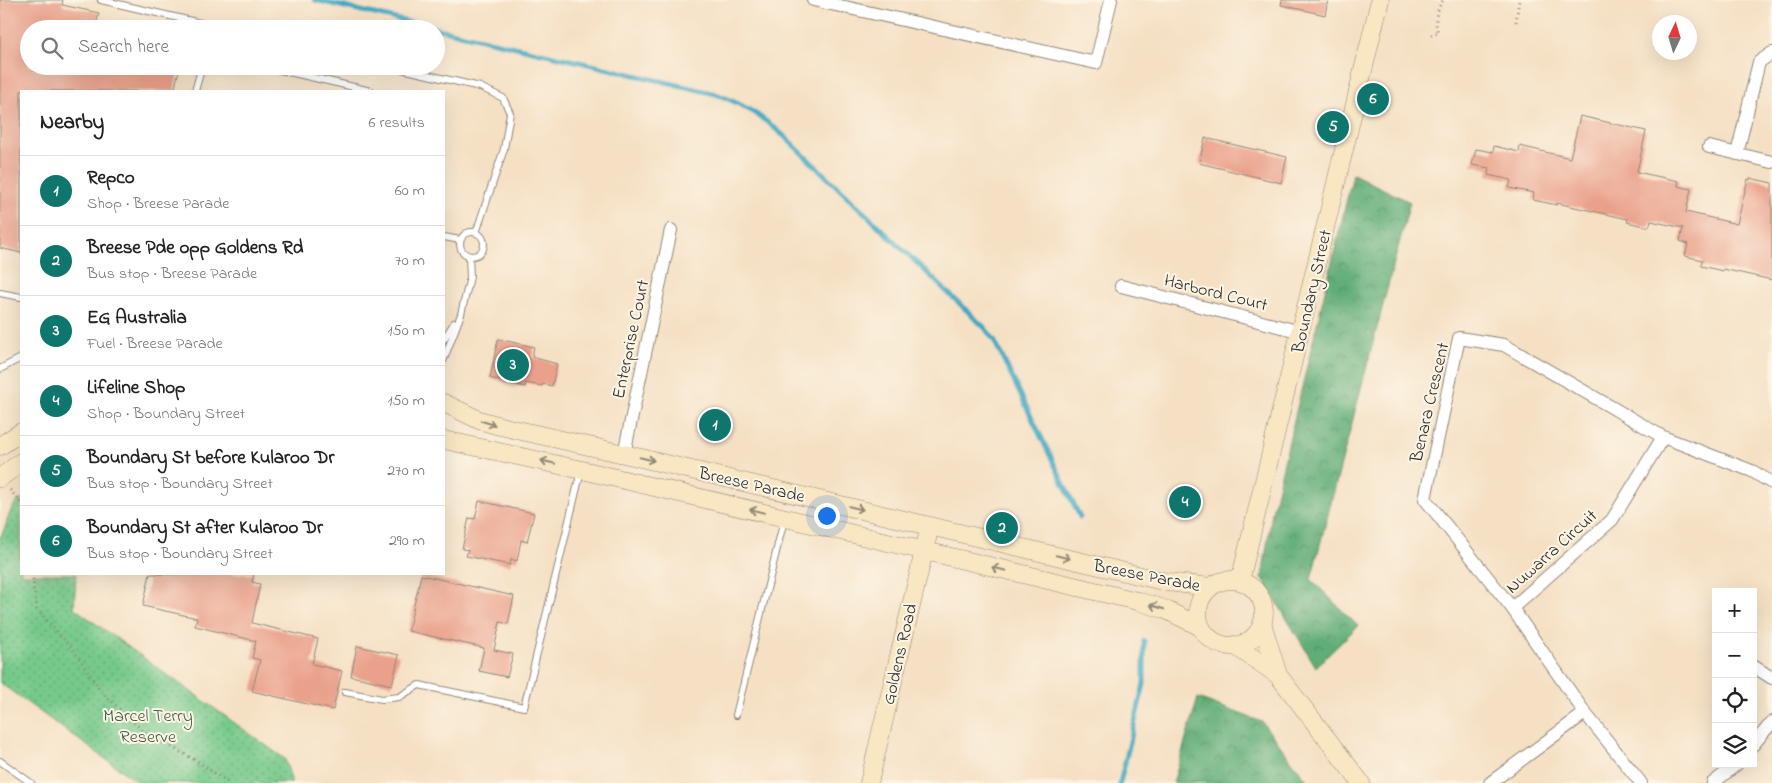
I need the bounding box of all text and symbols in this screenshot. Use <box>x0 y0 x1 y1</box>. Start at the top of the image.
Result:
north arrow <box>1652 15 1697 60</box>
search box <box>20 20 445 75</box>
icon: search <box>38 34 66 62</box>
text: Search here <box>78 34 169 61</box>
pin: 6 <box>1357 80 1389 118</box>
text: Nearby <box>40 108 104 138</box>
pin: 5 <box>1317 108 1349 146</box>
text: 6 results <box>368 111 425 135</box>
text: Repco <box>87 165 135 192</box>
text: 1 <box>53 179 59 203</box>
text: 60 m <box>395 179 425 203</box>
text: Shop · Breese Parade <box>87 192 229 216</box>
street label: Boundary Street <box>1286 227 1340 357</box>
text: Breese Pde opp Goldens Rd <box>87 235 303 262</box>
text: 2 <box>52 249 60 273</box>
text: 70 m <box>395 249 425 273</box>
text: Bus stop · Breese Parade <box>87 262 257 286</box>
street label: Harbord Court <box>1161 269 1270 319</box>
street label: Enterprise Court <box>607 278 657 401</box>
text: EG Australia <box>87 305 187 332</box>
text: 3 <box>53 319 59 343</box>
text: 150 m <box>387 319 425 343</box>
text: Fuel · Breese Parade <box>87 332 223 356</box>
street label: Benara Crescent <box>1404 340 1457 466</box>
pin: 3 <box>497 346 529 384</box>
text: Lifeline Shop <box>87 375 185 402</box>
text: 4 <box>53 389 59 413</box>
text: 150 m <box>387 389 425 413</box>
text: Shop · Boundary Street <box>87 402 245 426</box>
pin: 1 <box>699 406 731 444</box>
one-way arrow <box>480 418 496 428</box>
text: Boundary St before Kularoo Dr <box>87 445 334 472</box>
one-way arrow <box>638 455 654 464</box>
one-way arrow <box>540 457 556 467</box>
text: 5 <box>51 459 61 483</box>
text: 270 m <box>387 459 425 483</box>
street label: Breese Parade <box>695 461 808 511</box>
text: Bus stop · Boundary Street <box>87 472 273 496</box>
pin: 4 <box>1169 483 1201 521</box>
your location <box>814 503 840 529</box>
one-way arrow <box>847 504 863 513</box>
street label: Nuwarra Circuit <box>1501 504 1604 601</box>
one-way arrow <box>750 506 766 516</box>
pin: 2 <box>986 509 1018 547</box>
text: Boundary St after Kularoo Dr <box>87 515 323 542</box>
text: 6 <box>52 529 60 553</box>
text: 290 m <box>389 529 425 553</box>
text: Bus stop · Boundary Street <box>87 542 273 566</box>
one-way arrow <box>1054 553 1070 562</box>
street label: Breese Parade <box>1090 554 1203 600</box>
one-way arrow <box>992 564 1008 573</box>
map controls <box>1712 588 1757 768</box>
button: + <box>1712 588 1757 633</box>
street label: Goldens Road <box>877 601 925 708</box>
one-way arrow <box>1150 602 1165 611</box>
button: − <box>1712 633 1757 678</box>
button: locate <box>1712 678 1757 723</box>
park label: Marcel Terry Reserve <box>103 704 193 751</box>
button: layers <box>1712 723 1757 768</box>

